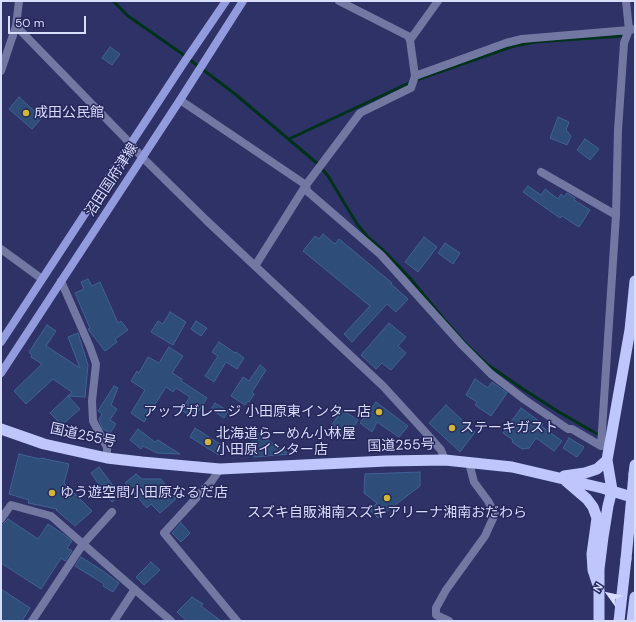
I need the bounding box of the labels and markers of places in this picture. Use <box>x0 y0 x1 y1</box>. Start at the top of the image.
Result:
place label: 成田公民館 <box>34 105 104 121</box>
marker: 成田公民館 <box>21 108 31 118</box>
place label: アップガレージ 小田原東インター店 <box>143 404 371 420</box>
marker: アップガレージ 小田原東インター店 <box>374 407 384 417</box>
place label: ステーキガスト <box>460 420 558 436</box>
marker: ステーキガスト <box>447 423 457 433</box>
place label: 北海道らーめん小林屋 小田原インター店 <box>216 426 356 458</box>
marker: 北海道らーめん小林屋 小田原インター店 <box>203 437 213 447</box>
place label: ゆう遊空間小田原なるだ店 <box>60 485 228 501</box>
marker: ゆう遊空間小田原なるだ店 <box>47 488 57 498</box>
marker: スズキ自販湘南スズキアリーナ湘南おだわら <box>382 493 392 503</box>
place label: スズキ自販湘南スズキアリーナ湘南おだわら <box>247 505 527 521</box>

